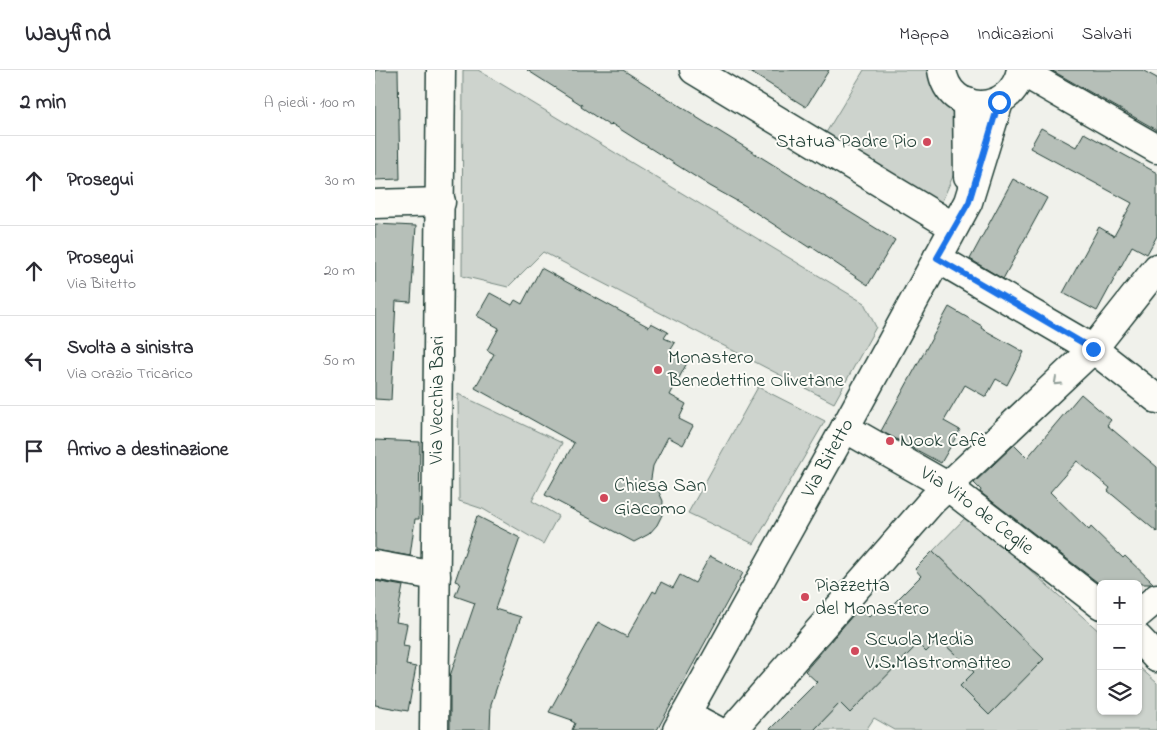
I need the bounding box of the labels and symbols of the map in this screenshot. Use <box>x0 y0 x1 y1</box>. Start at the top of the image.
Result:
route start <box>988 91 1011 114</box>
place label: Statua Padre Pio <box>776 128 917 157</box>
marker: Statua Padre Pio <box>921 136 933 148</box>
street label: Via Vecchia Bari <box>422 335 453 466</box>
route end <box>1082 338 1105 361</box>
place label: Monastero Benedettine Olivetane <box>667 344 844 396</box>
marker: Monastero Benedettine Olivetane <box>652 364 664 376</box>
one-way arrow <box>1054 376 1063 385</box>
street label: Via Bitetto <box>794 413 862 504</box>
place label: Nook Cafè <box>900 427 986 456</box>
marker: Nook Cafè <box>884 435 896 447</box>
street label: Via Vito de Ceglie <box>914 459 1040 563</box>
place label: Chiesa San Giacomo <box>614 472 707 524</box>
marker: Chiesa San Giacomo <box>598 492 610 504</box>
place label: Piazzetta del Monastero <box>815 572 929 624</box>
marker: Piazzetta del Monastero <box>799 591 811 603</box>
place label: Scuola Media V.S.Mastromatteo <box>864 626 1011 678</box>
marker: Scuola Media V.S.Mastromatteo <box>849 645 861 657</box>

